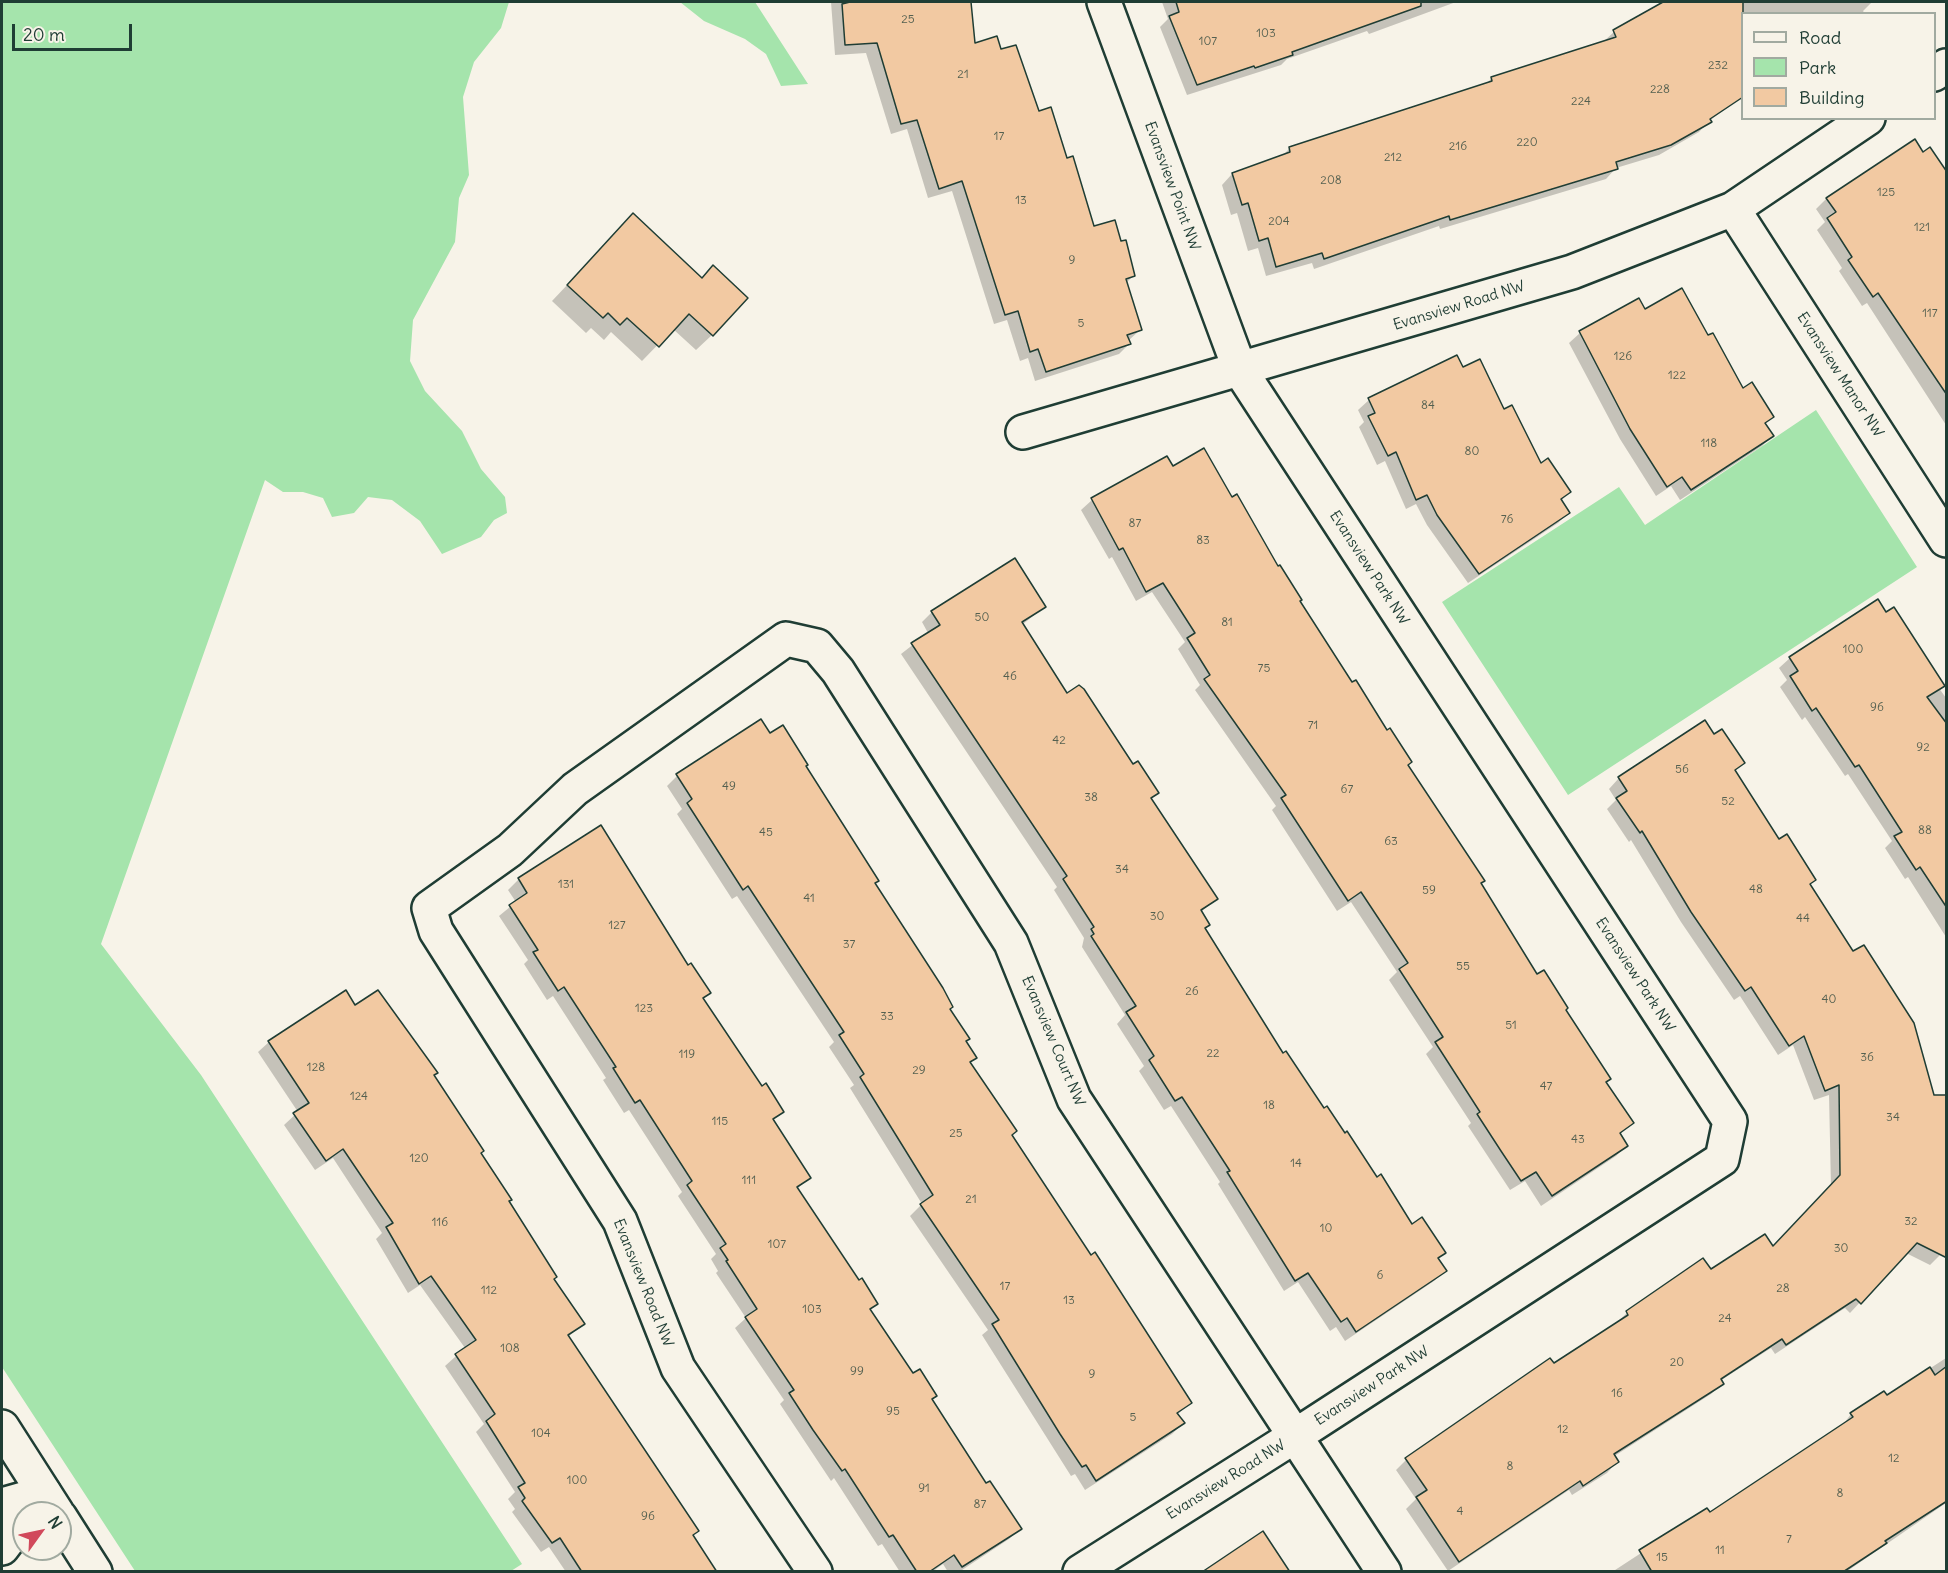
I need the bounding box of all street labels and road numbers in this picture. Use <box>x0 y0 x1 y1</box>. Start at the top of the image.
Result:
street label: Evansview Point NW <box>1140 119 1204 253</box>
street label: Evansview Road NW <box>1391 277 1527 335</box>
street label: Evansview Manor NW <box>1793 309 1887 441</box>
street label: Evansview Park NW <box>1325 508 1413 628</box>
street label: Evansview Park NW <box>1591 915 1679 1035</box>
street label: Evansview Court NW <box>1017 973 1089 1109</box>
street label: Evansview Road NW <box>609 1216 677 1350</box>
street label: Evansview Park NW <box>1312 1342 1432 1430</box>
street label: Evansview Road NW <box>1163 1436 1289 1524</box>

